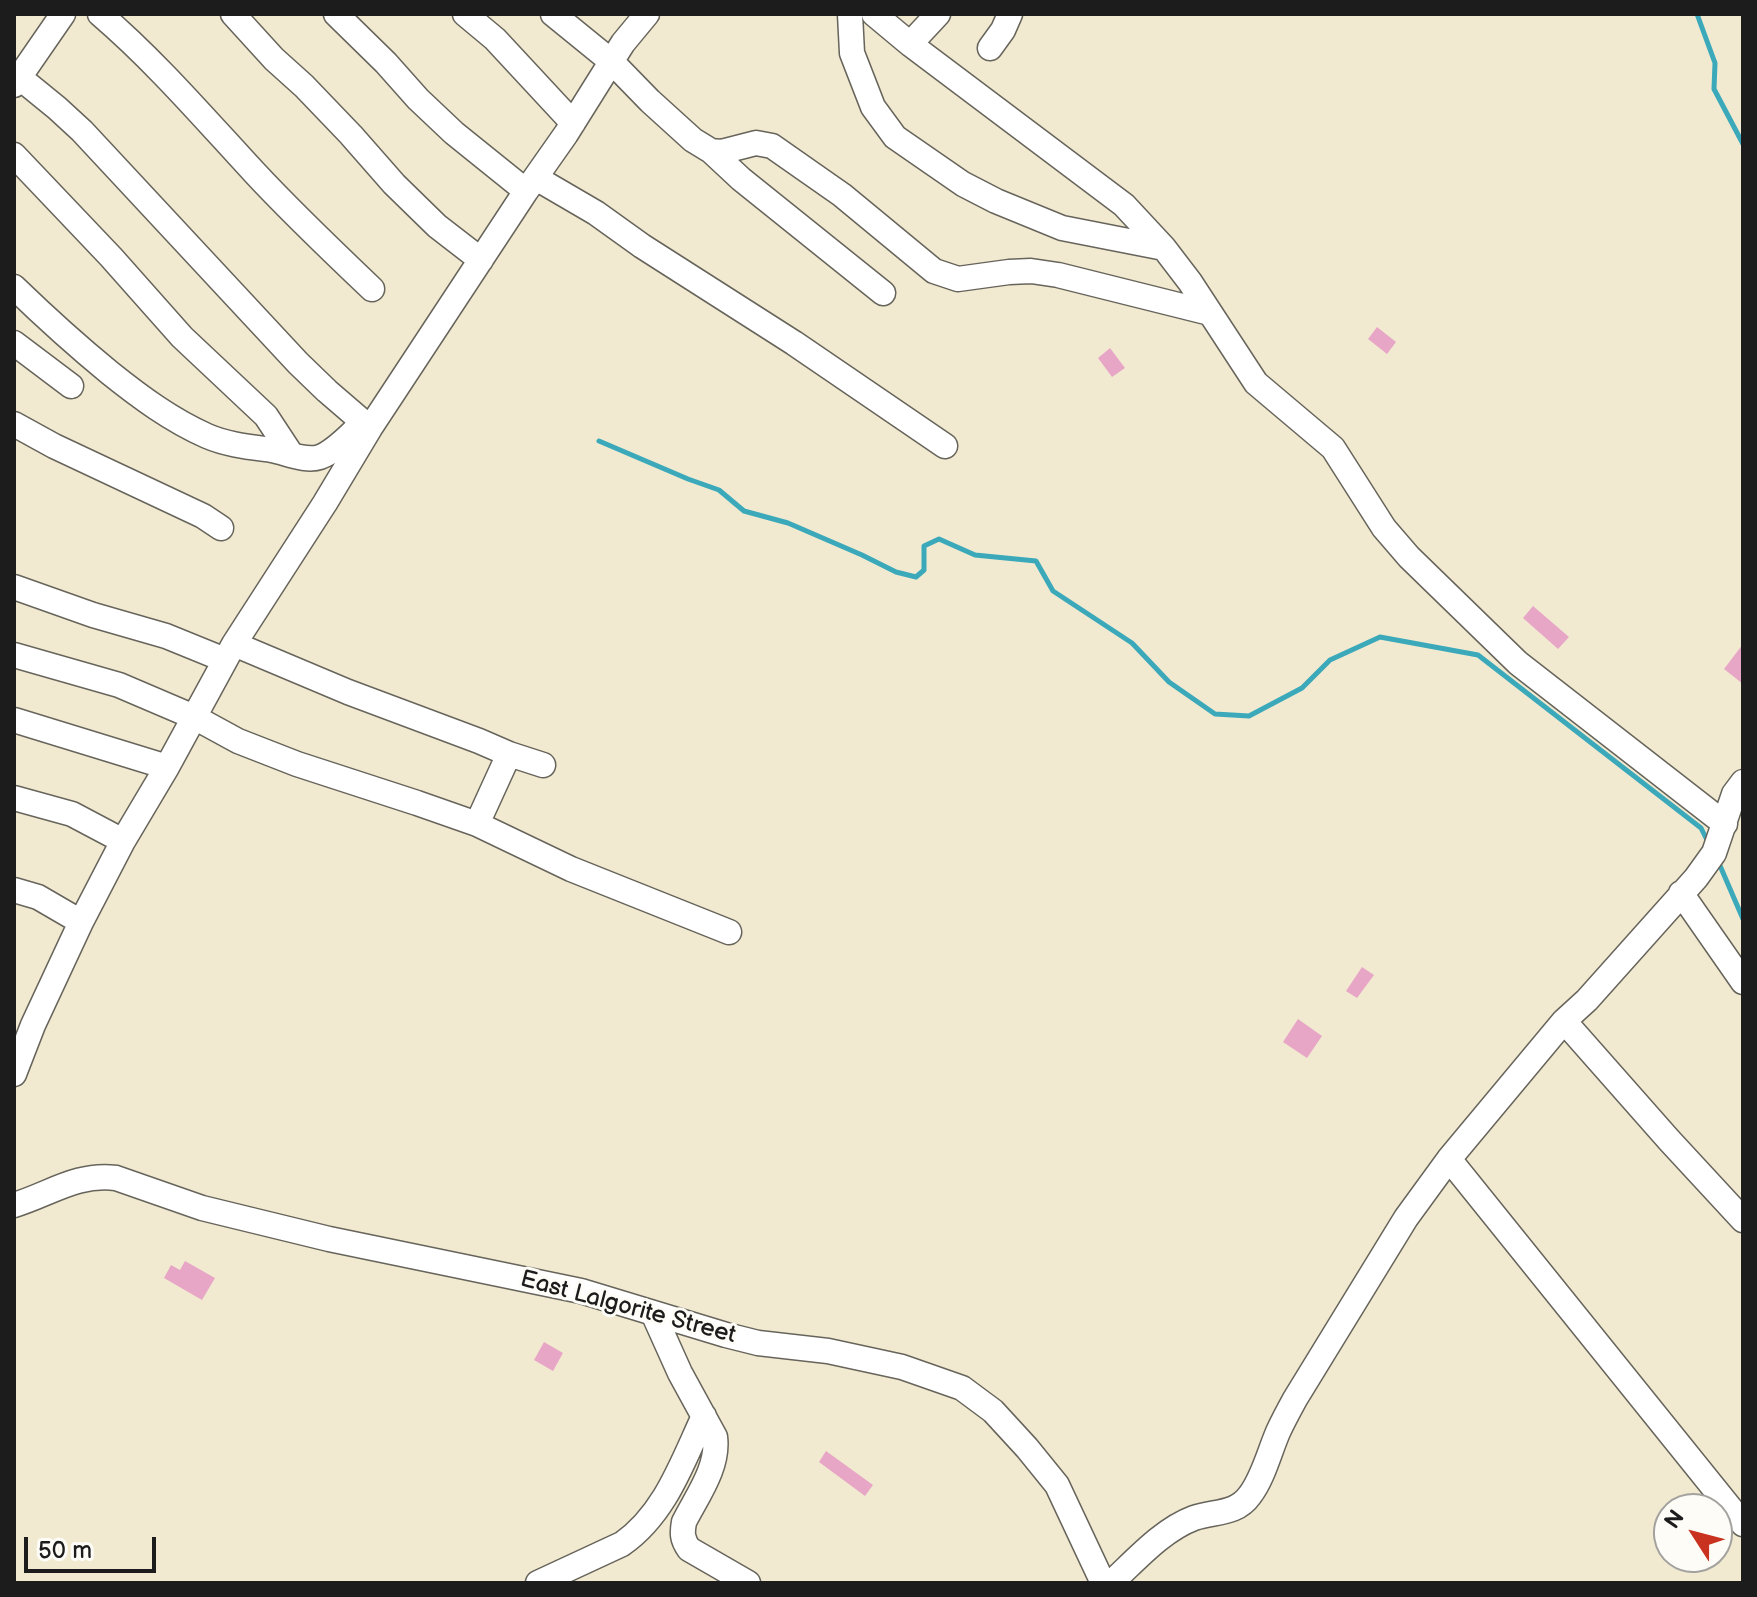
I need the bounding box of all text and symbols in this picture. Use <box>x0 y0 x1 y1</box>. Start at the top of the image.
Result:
street label: East Lalgorite Street <box>517 1265 739 1351</box>
north arrow <box>1653 1493 1733 1573</box>
text: N <box>1659 1505 1691 1534</box>
scale bar <box>28 1521 160 1571</box>
text: 50 m <box>38 1536 92 1565</box>

